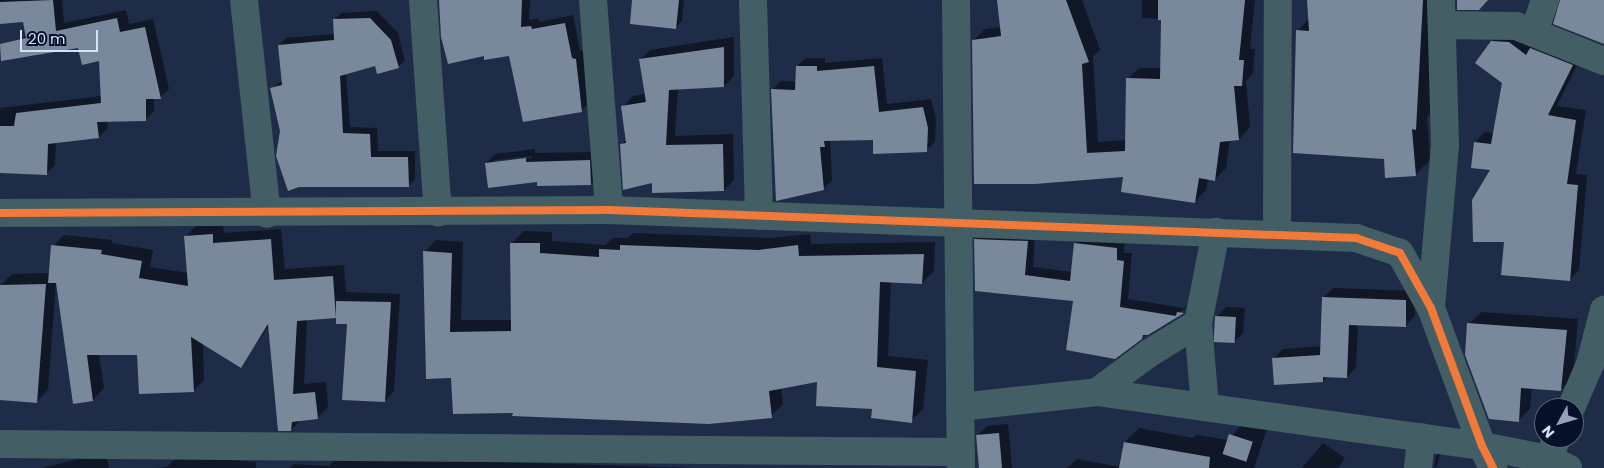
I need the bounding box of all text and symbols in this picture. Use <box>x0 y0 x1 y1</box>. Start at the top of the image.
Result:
scale bar <box>22 20 100 52</box>
text: 20 m <box>28 28 66 49</box>
north arrow <box>1534 398 1584 448</box>
text: N <box>1537 421 1559 442</box>

